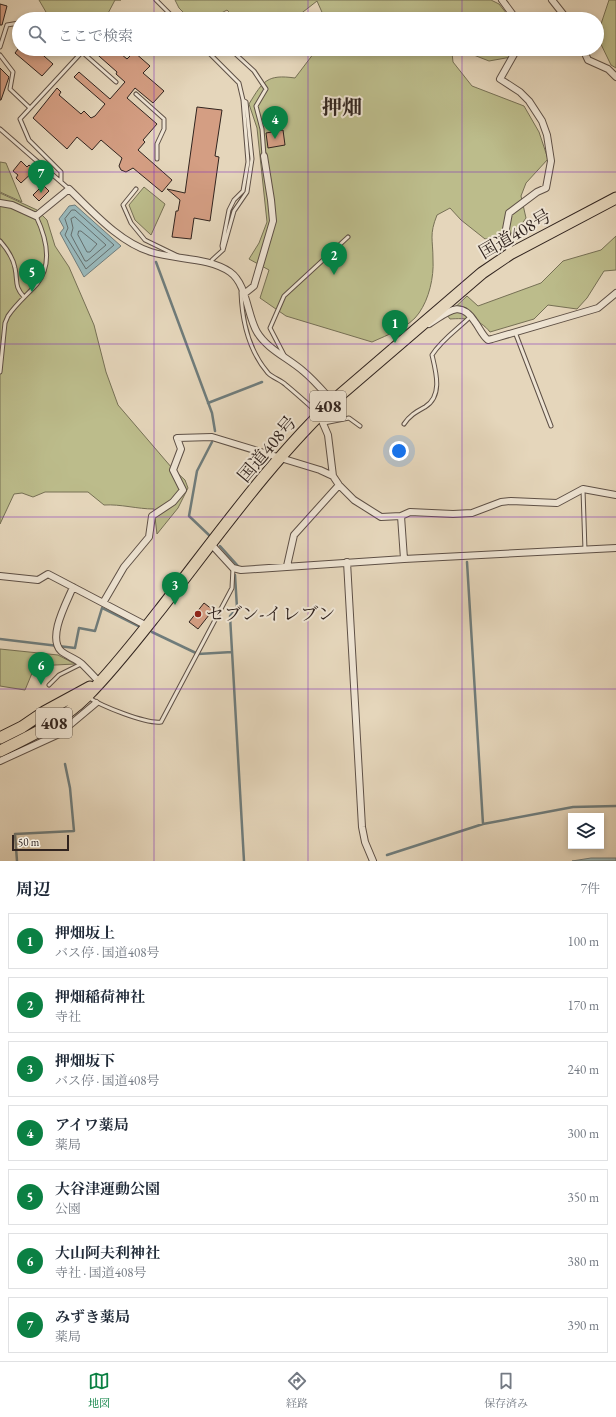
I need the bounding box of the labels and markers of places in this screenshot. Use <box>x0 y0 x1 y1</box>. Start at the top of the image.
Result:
pin: 4 <box>262 106 288 139</box>
pin: 7 <box>28 160 54 193</box>
pin: 2 <box>321 242 347 275</box>
pin: 5 <box>19 259 45 292</box>
pin: 1 <box>382 310 408 343</box>
pin: 3 <box>162 572 188 605</box>
place label: セブン-イレブン <box>206 602 336 625</box>
marker: セブン-イレブン <box>193 609 203 619</box>
pin: 6 <box>28 652 54 685</box>

